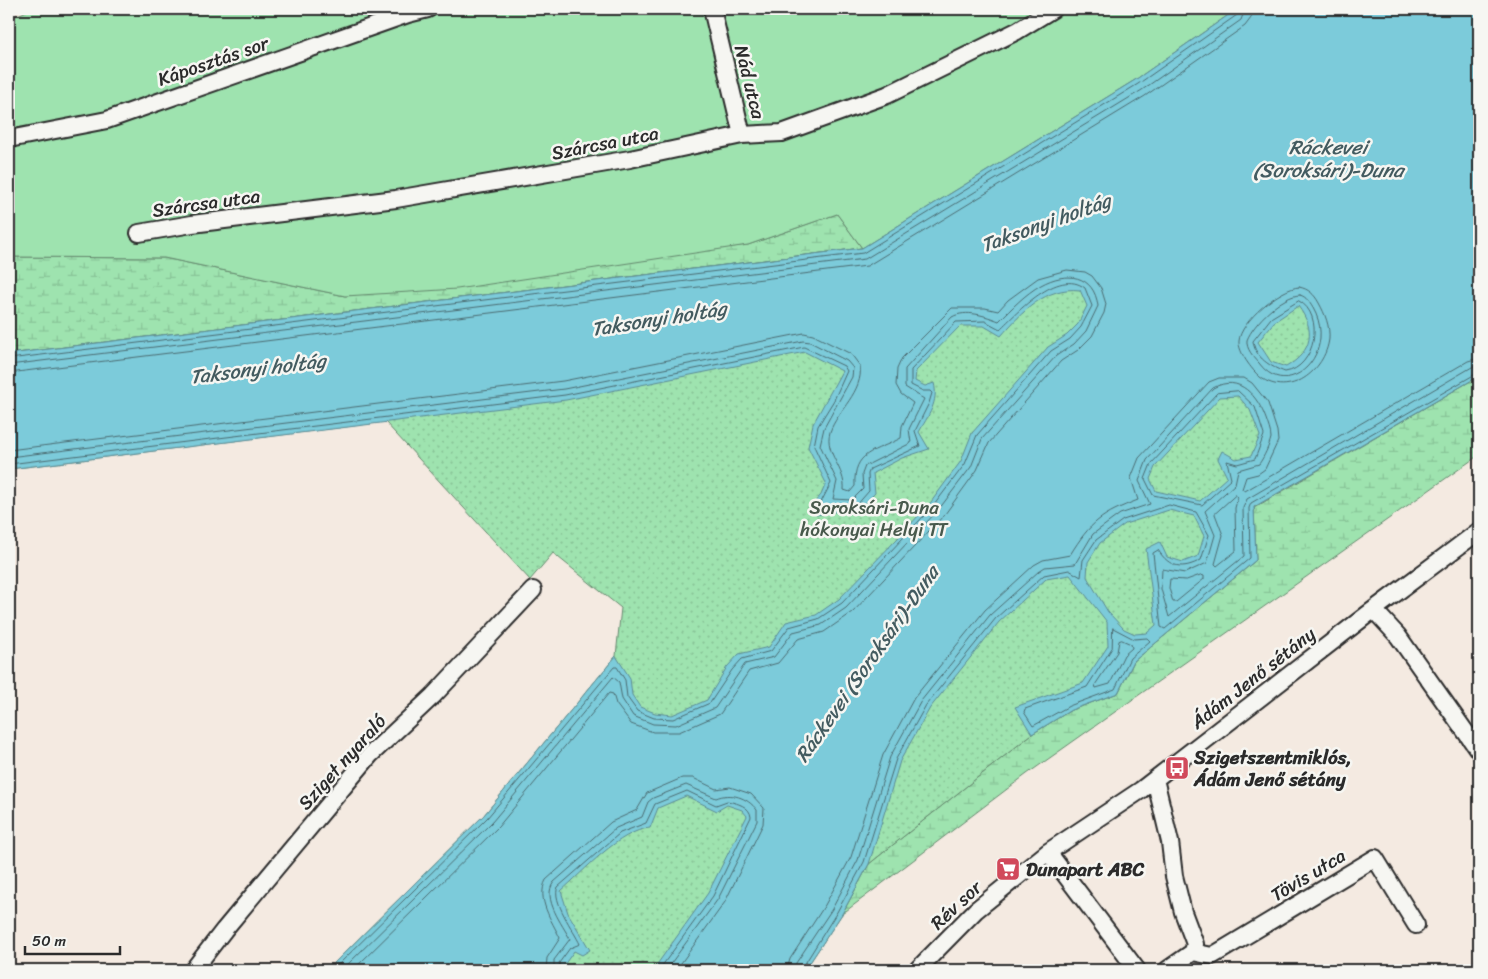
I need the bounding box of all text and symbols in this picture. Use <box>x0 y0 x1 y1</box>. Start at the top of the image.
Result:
street label: Káposztás sor <box>153 26 274 95</box>
street label: Nád utca <box>725 42 775 123</box>
street label: Szárcsa utca <box>549 116 662 170</box>
water label: Ráckevei (Soroksári)-Duna <box>1253 130 1406 188</box>
street label: Szárcsa utca <box>150 179 262 227</box>
water label: Taksonyi holtág <box>976 183 1118 263</box>
water label: Taksonyi holtág <box>589 291 731 347</box>
water label: Taksonyi holtág <box>188 343 330 395</box>
park label: Soroksári-Duna hókonyai Helyi TT <box>799 491 949 546</box>
water label: Ráckevei (Soroksári)-Duna <box>786 556 950 770</box>
street label: Ádám Jenő sétány <box>1182 618 1323 738</box>
street label: Sziget nyaraló <box>290 706 395 818</box>
place label: Szigetszentmiklós, Ádám Jenő sétány <box>1193 741 1352 796</box>
bus stop icon: Szigetszentmiklós, Ádám Jenő sétány <box>1164 755 1190 781</box>
street label: Tövis utca <box>1264 839 1353 911</box>
place label: Dunapart ABC <box>1026 853 1144 886</box>
supermarket icon: Dunapart ABC <box>995 856 1021 882</box>
street label: Rév sor <box>922 871 991 938</box>
scale bar <box>25 924 120 956</box>
text: 50 m <box>32 928 67 954</box>

